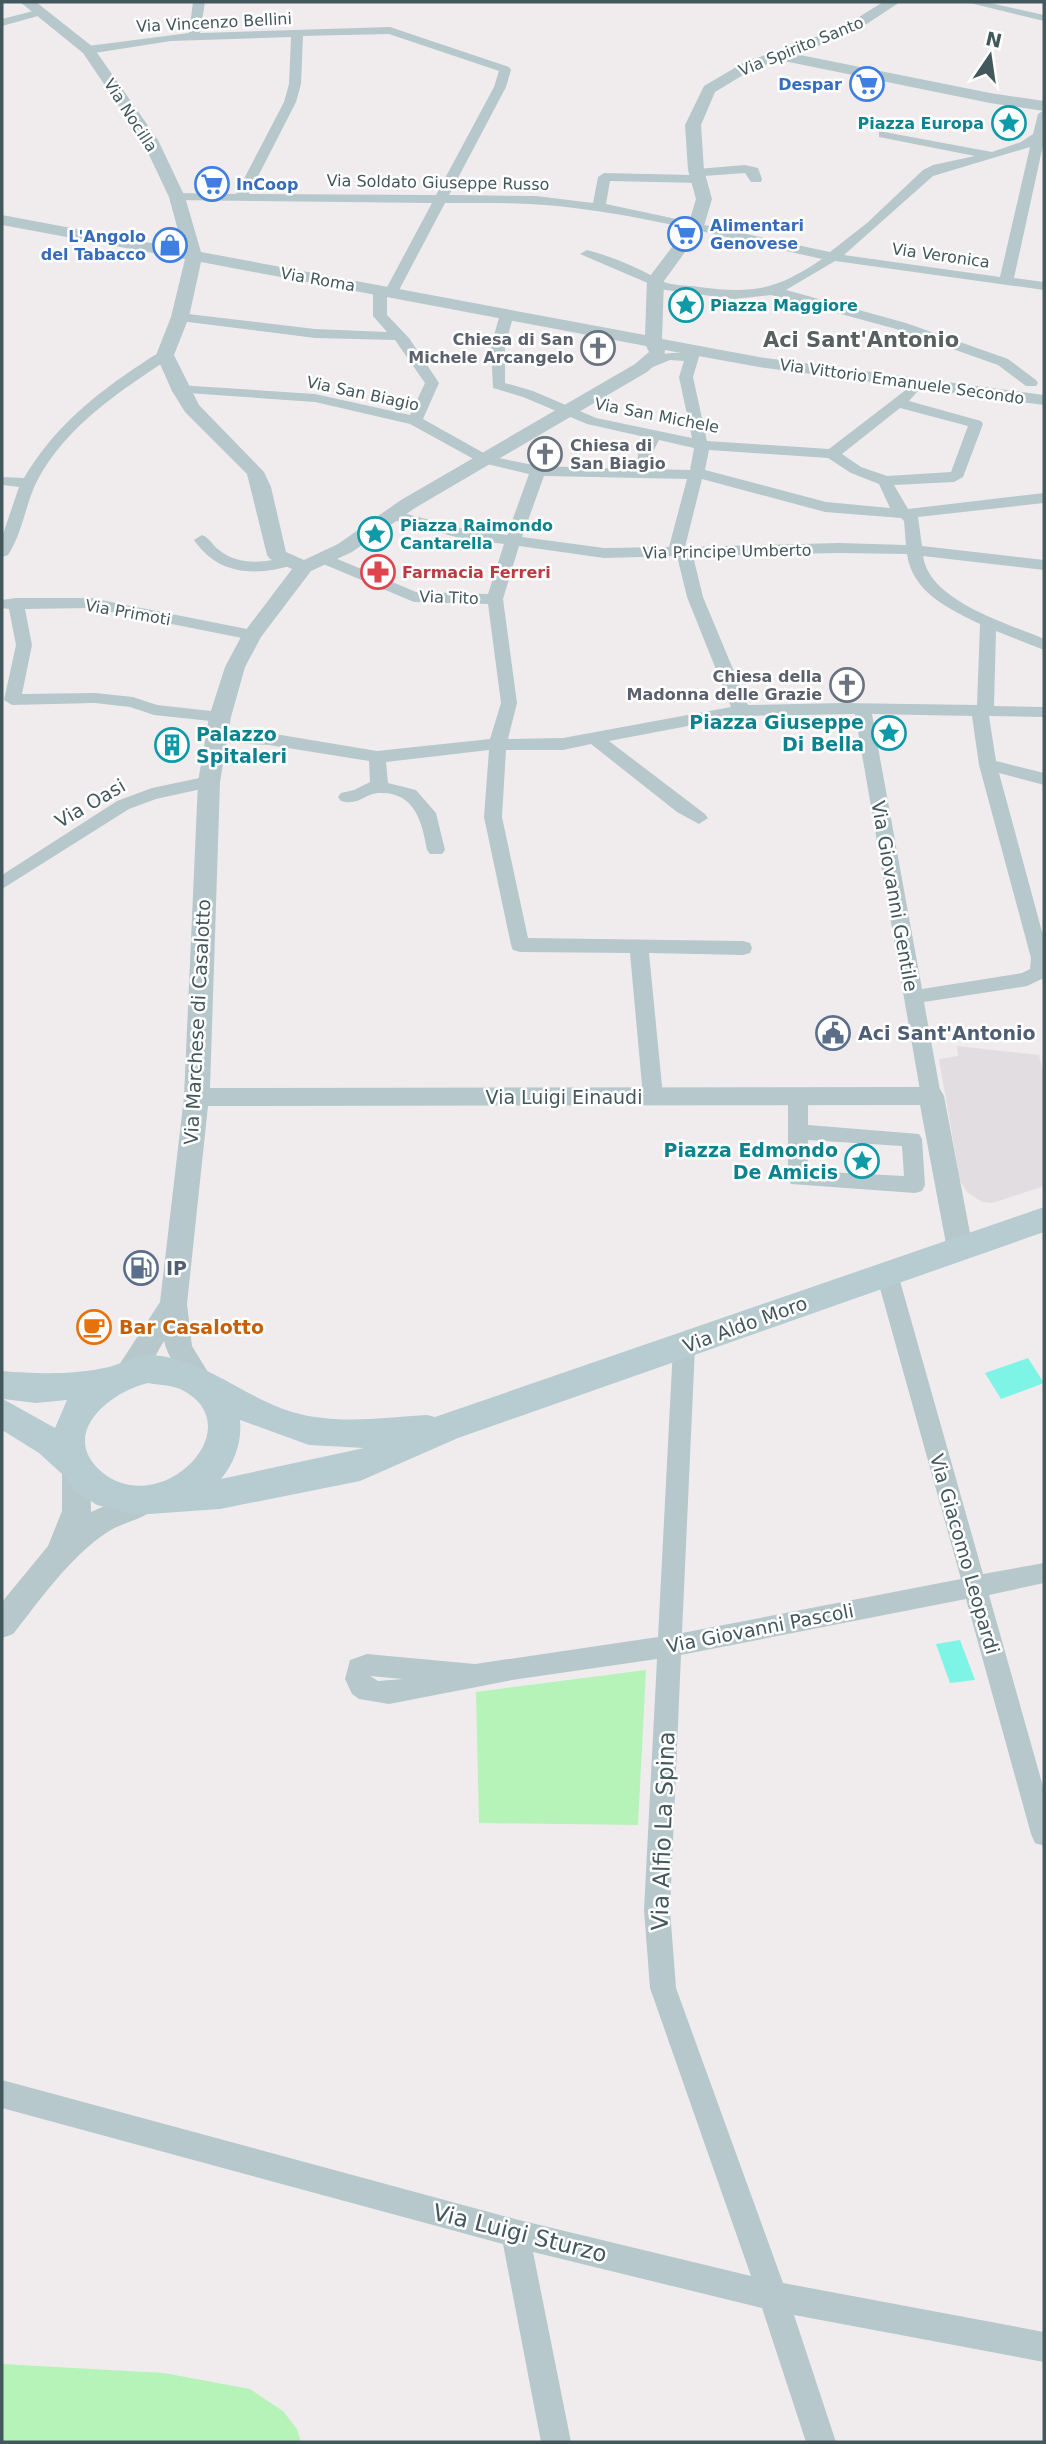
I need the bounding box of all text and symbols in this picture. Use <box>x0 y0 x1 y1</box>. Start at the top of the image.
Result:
street label: Via Vincenzo Bellini <box>136 9 292 36</box>
street label: Via Spirito Santo <box>736 13 866 80</box>
north arrow <box>955 21 1025 91</box>
text: N <box>984 27 1004 52</box>
supermarket icon: Despar <box>848 65 886 103</box>
street label: Via Nocilla <box>100 75 161 156</box>
place label: Despar <box>778 75 842 94</box>
place icon: Piazza Europa <box>990 104 1028 142</box>
place label: Piazza Europa <box>858 114 984 133</box>
supermarket icon: InCoop <box>193 165 231 203</box>
street label: Via Soldato Giuseppe Russo <box>326 171 550 194</box>
place label: InCoop <box>236 175 299 194</box>
supermarket icon: Alimentari Genovese <box>666 215 704 253</box>
place label: Alimentari Genovese <box>710 216 804 253</box>
shop icon: L'Angolo del Tabacco <box>151 226 189 264</box>
place label: L'Angolo del Tabacco <box>41 227 146 264</box>
street label: Via Veronica <box>891 239 991 272</box>
street label: Via Roma <box>279 264 357 295</box>
place icon: Piazza Maggiore <box>667 286 705 324</box>
place label: Piazza Maggiore <box>710 296 858 315</box>
district label: Aci Sant'Antonio <box>763 328 959 352</box>
church icon: Chiesa di San Michele Arcangelo <box>579 329 617 367</box>
place label: Chiesa di San Michele Arcangelo <box>408 330 574 367</box>
street label: Via Vittorio Emanuele Secondo <box>778 355 1025 408</box>
street label: Via San Biagio <box>305 372 421 415</box>
street label: Via San Michele <box>593 394 721 437</box>
church icon: Chiesa di San Biagio <box>526 435 564 473</box>
place label: Chiesa di San Biagio <box>570 436 666 473</box>
place icon: Piazza Raimondo Cantarella <box>356 515 394 553</box>
place label: Piazza Raimondo Cantarella <box>400 516 553 553</box>
street label: Via Principe Umberto <box>642 541 812 562</box>
pharmacy icon: Farmacia Ferreri <box>359 553 397 591</box>
place label: Farmacia Ferreri <box>402 563 551 582</box>
street label: Via Tito <box>419 587 479 608</box>
street label: Via Primoti <box>84 596 172 629</box>
church icon: Chiesa della Madonna delle Grazie <box>828 666 866 704</box>
place label: Chiesa della Madonna delle Grazie <box>627 667 822 704</box>
place label: Piazza Giuseppe Di Bella <box>689 711 864 755</box>
place icon: Piazza Giuseppe Di Bella <box>870 714 908 752</box>
place label: Palazzo Spitaleri <box>196 723 287 767</box>
building icon: Palazzo Spitaleri <box>153 726 191 764</box>
street label: Via Oasi <box>51 774 129 832</box>
street label: Via Giovanni Gentile <box>867 799 923 993</box>
street label: Via Marchese di Casalotto <box>180 899 214 1145</box>
public building icon: Aci Sant'Antonio <box>814 1014 852 1052</box>
place label: Aci Sant'Antonio <box>858 1022 1036 1044</box>
street label: Via Luigi Einaudi <box>486 1086 642 1108</box>
place label: Piazza Edmondo De Amicis <box>664 1139 838 1183</box>
place icon: Piazza Edmondo De Amicis <box>843 1142 881 1180</box>
fuel station icon: IP <box>122 1249 160 1287</box>
place label: IP <box>166 1257 187 1279</box>
street label: Via Aldo Moro <box>680 1291 810 1357</box>
cafe icon: Bar Casalotto <box>75 1308 113 1346</box>
place label: Bar Casalotto <box>119 1316 264 1338</box>
street label: Via Giacomo Leopardi <box>926 1451 1004 1657</box>
street label: Via Giovanni Pascoli <box>665 1599 855 1657</box>
street label: Via Alfio La Spina <box>647 1731 679 1931</box>
street label: Via Luigi Sturzo <box>430 2199 610 2267</box>

